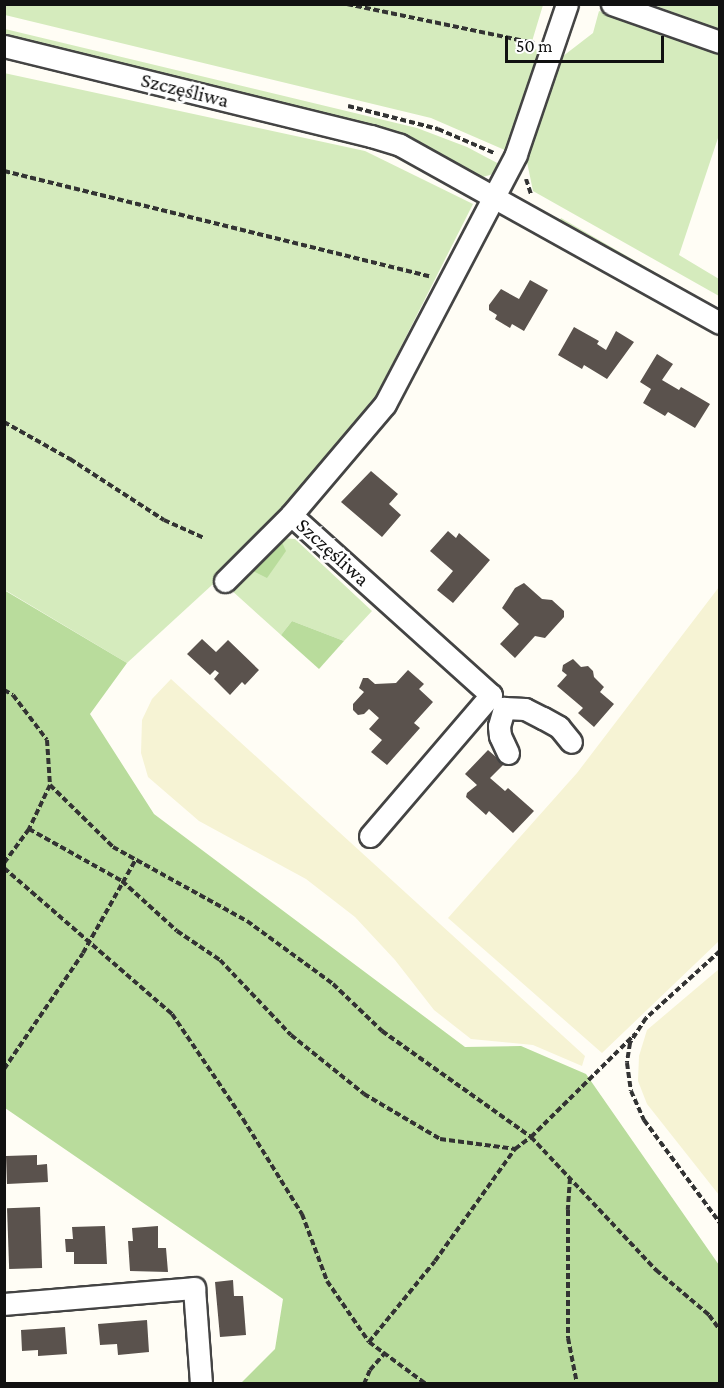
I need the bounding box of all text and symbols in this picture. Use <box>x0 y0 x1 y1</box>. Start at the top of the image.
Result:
scale bar <box>508 24 667 62</box>
text: 50 m <box>516 36 553 56</box>
street label: Szczęśliwa <box>138 67 232 113</box>
street label: Szczęśliwa <box>291 513 375 591</box>

